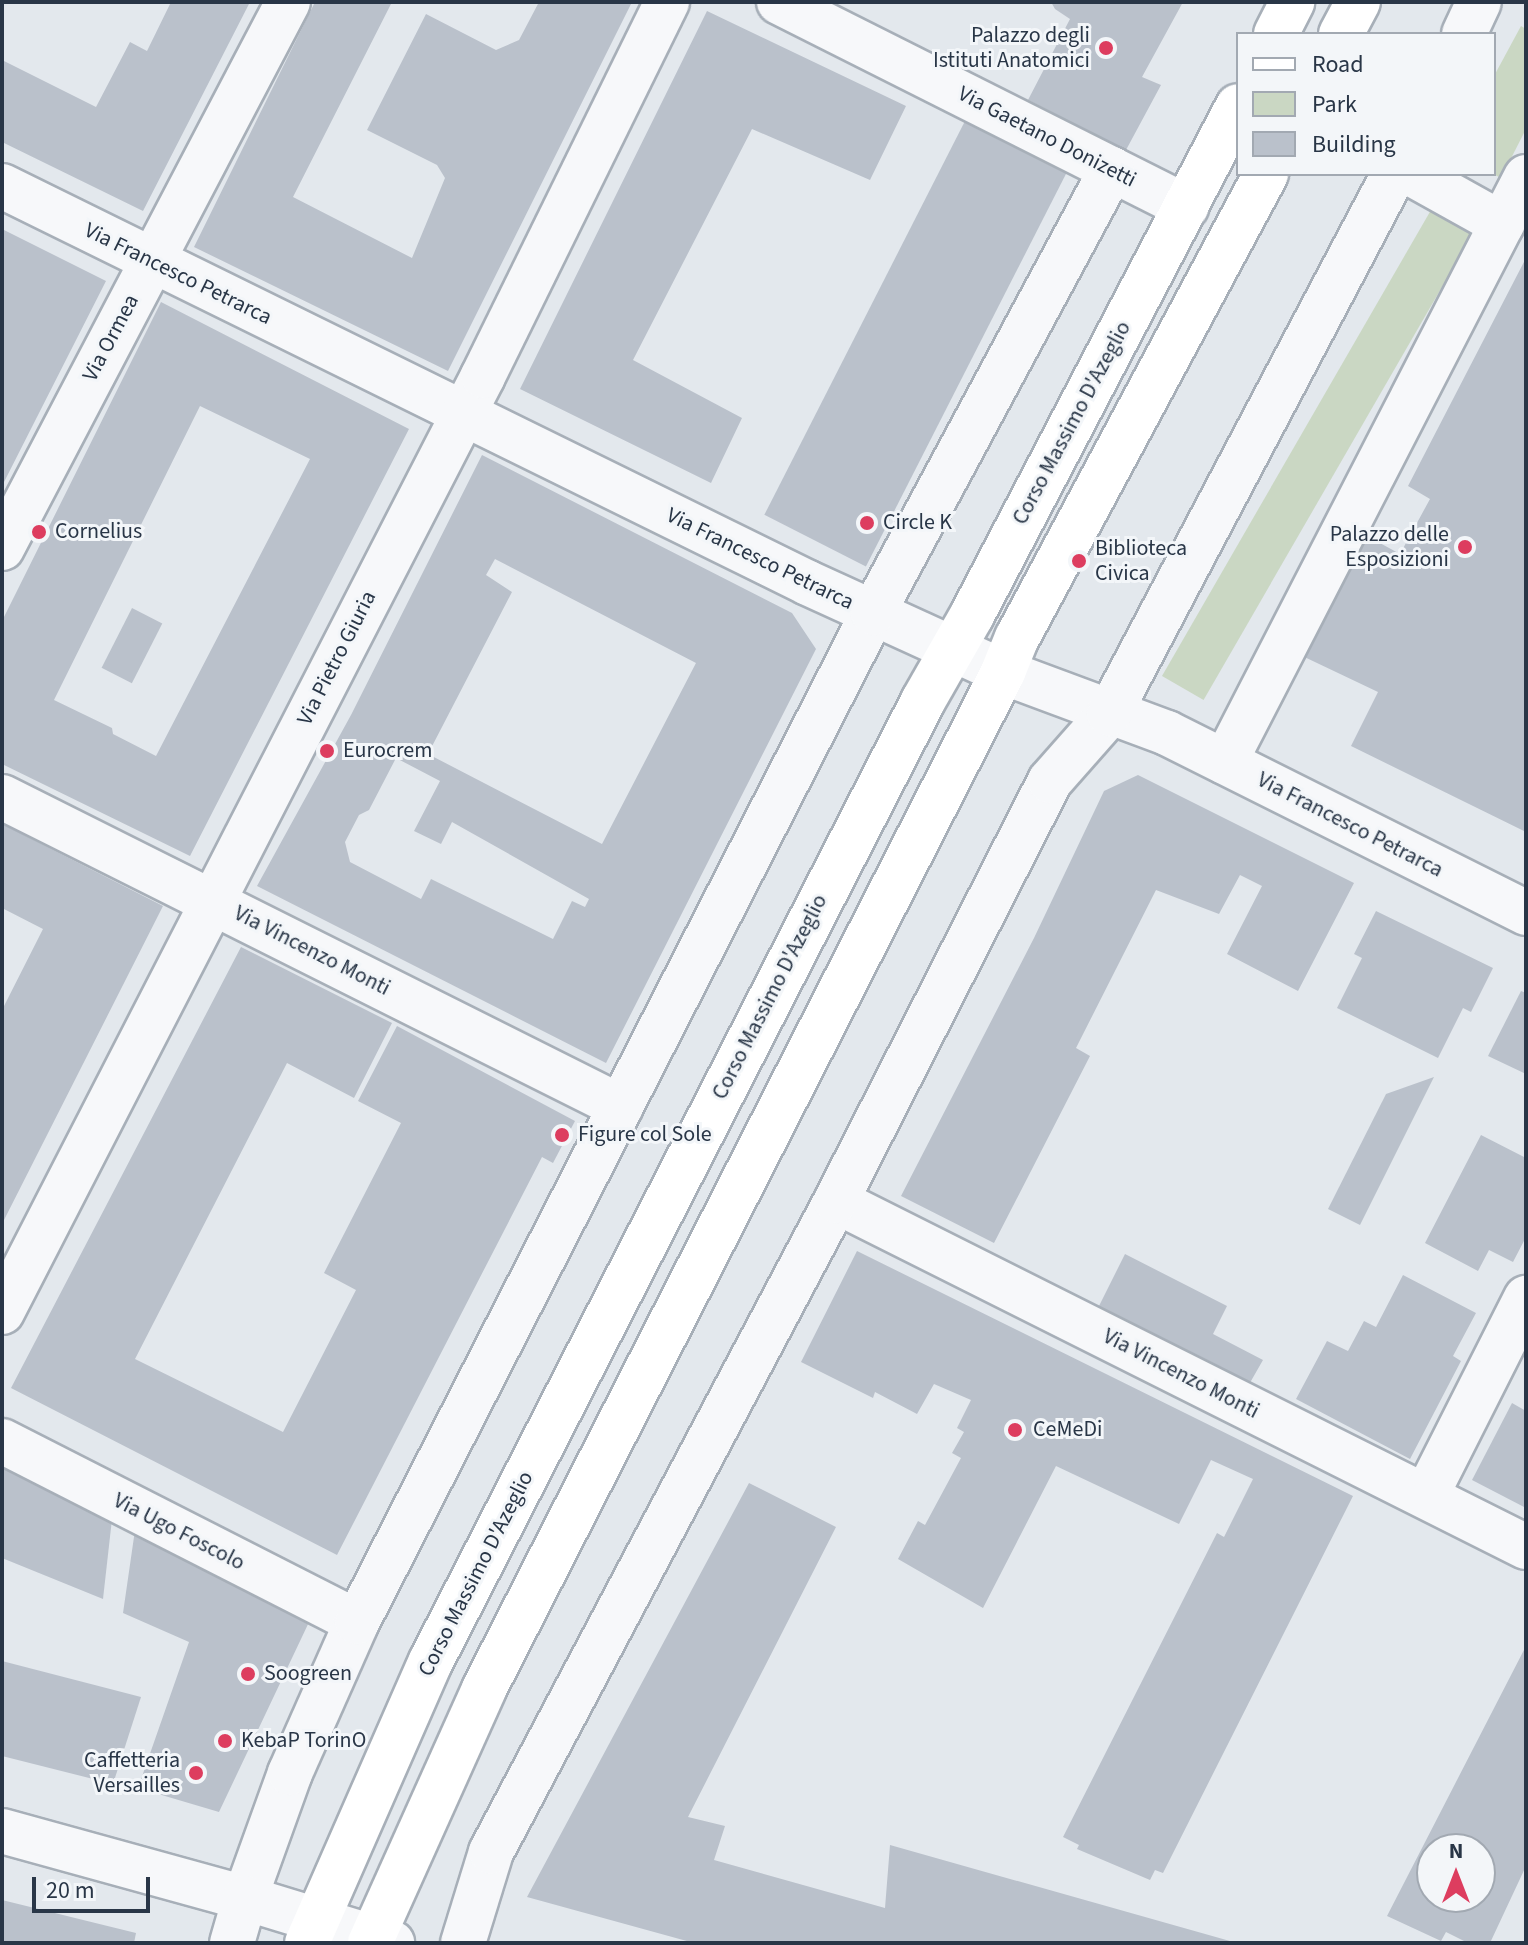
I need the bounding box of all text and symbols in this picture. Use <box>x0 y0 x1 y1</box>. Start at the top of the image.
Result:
place label: Palazzo degli Istituti Anatomici <box>933 22 1090 74</box>
legend <box>1236 32 1496 176</box>
marker: Palazzo degli Istituti Anatomici <box>1097 39 1115 57</box>
text: Road <box>1312 47 1364 82</box>
street label: Via Gaetano Donizetti <box>953 81 1141 193</box>
text: Park <box>1312 87 1357 122</box>
text: Building <box>1312 127 1396 162</box>
street label: Via Francesco Petrarca <box>80 217 276 331</box>
street label: Via Ormea <box>77 290 145 386</box>
street label: Corso Massimo D'Azeglio <box>1007 317 1137 529</box>
street label: Via Francesco Petrarca <box>662 502 858 616</box>
place label: Circle K <box>883 510 952 536</box>
marker: Circle K <box>858 514 876 532</box>
place label: Cornelius <box>55 519 142 545</box>
place label: Palazzo delle Esposizioni <box>1330 521 1449 572</box>
marker: Cornelius <box>30 523 48 541</box>
place label: Biblioteca Civica <box>1095 535 1187 586</box>
marker: Palazzo delle Esposizioni <box>1456 538 1474 556</box>
marker: Biblioteca Civica <box>1070 552 1088 570</box>
street label: Via Pietro Giuria <box>292 586 382 730</box>
place label: Eurocrem <box>343 738 432 764</box>
marker: Eurocrem <box>318 742 336 760</box>
street label: Via Francesco Petrarca <box>1253 767 1447 883</box>
street label: Corso Massimo D'Azeglio <box>707 890 833 1104</box>
street label: Via Vincenzo Monti <box>229 900 395 1002</box>
place label: Figure col Sole <box>578 1122 712 1148</box>
marker: Figure col Sole <box>553 1126 571 1144</box>
street label: Via Vincenzo Monti <box>1098 1323 1264 1425</box>
place label: CeMeDi <box>1033 1417 1102 1443</box>
marker: CeMeDi <box>1004 1419 1026 1441</box>
street label: Corso Massimo D'Azeglio <box>413 1467 539 1681</box>
street label: Via Ugo Foscolo <box>109 1488 249 1576</box>
place label: Soogreen <box>264 1661 352 1687</box>
marker: Soogreen <box>239 1665 257 1683</box>
place label: KebaP TorinO <box>241 1728 366 1754</box>
marker: KebaP TorinO <box>216 1732 234 1750</box>
place label: Caffetteria Versailles <box>84 1747 180 1798</box>
marker: Caffetteria Versailles <box>187 1764 205 1782</box>
north arrow <box>1416 1833 1496 1913</box>
text: N <box>1449 1835 1463 1867</box>
scale bar <box>36 1861 154 1911</box>
text: 20 m <box>46 1873 95 1908</box>

